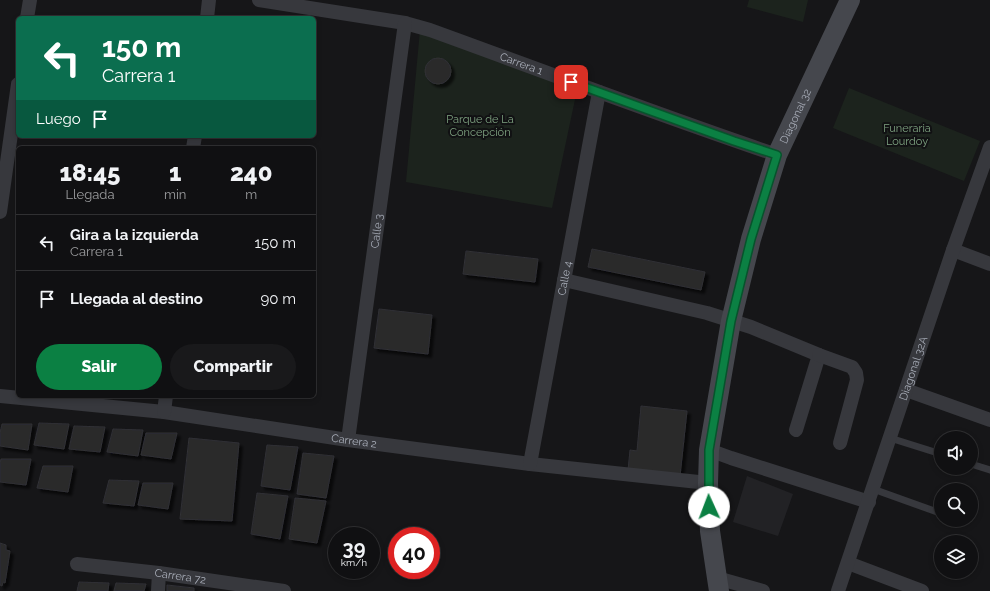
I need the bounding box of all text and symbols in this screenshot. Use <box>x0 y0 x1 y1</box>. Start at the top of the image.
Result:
text: 150 m <box>102 31 181 64</box>
icon: left <box>36 32 88 84</box>
street label: Carrera 1 <box>498 50 545 77</box>
text: Carrera 1 <box>102 65 175 86</box>
pin <box>554 65 588 99</box>
icon: arrive <box>560 71 582 93</box>
street label: Diagonal 32 <box>777 86 814 146</box>
icon: arrive <box>89 108 111 130</box>
text: Luego <box>36 110 81 128</box>
park label: Parque de La Concepción <box>446 113 514 139</box>
park label: Funeraria Lourdoy <box>883 122 931 148</box>
text: 18:45 <box>60 158 120 187</box>
text: 1 <box>169 158 181 187</box>
text: 240 <box>230 158 272 187</box>
text: Llegada <box>65 187 115 202</box>
text: min <box>164 187 186 202</box>
text: m <box>245 187 257 202</box>
street label: Calle 3 <box>368 213 385 249</box>
text: Gira a la izquierda <box>70 226 199 244</box>
icon: left <box>36 232 58 254</box>
text: 150 m <box>255 234 296 252</box>
text: Carrera 1 <box>70 244 123 259</box>
street label: Calle 4 <box>555 260 574 296</box>
icon: arrive <box>36 288 58 310</box>
text: Llegada al destino <box>70 290 203 308</box>
text: 90 m <box>260 290 296 308</box>
street label: Diagonal 32A <box>896 334 930 402</box>
button: Salir <box>36 344 162 390</box>
button: Compartir <box>170 344 296 390</box>
street label: Carrera 2 <box>330 431 378 450</box>
map controls <box>934 431 978 579</box>
button: sound <box>934 431 978 475</box>
button: search <box>934 483 978 527</box>
position arrow <box>688 486 730 528</box>
speed limit sign: 40 <box>388 527 440 579</box>
button: layers <box>934 535 978 579</box>
text: 39 <box>343 536 365 560</box>
text: km/h <box>341 557 367 568</box>
street label: Carrera 72 <box>154 566 207 586</box>

